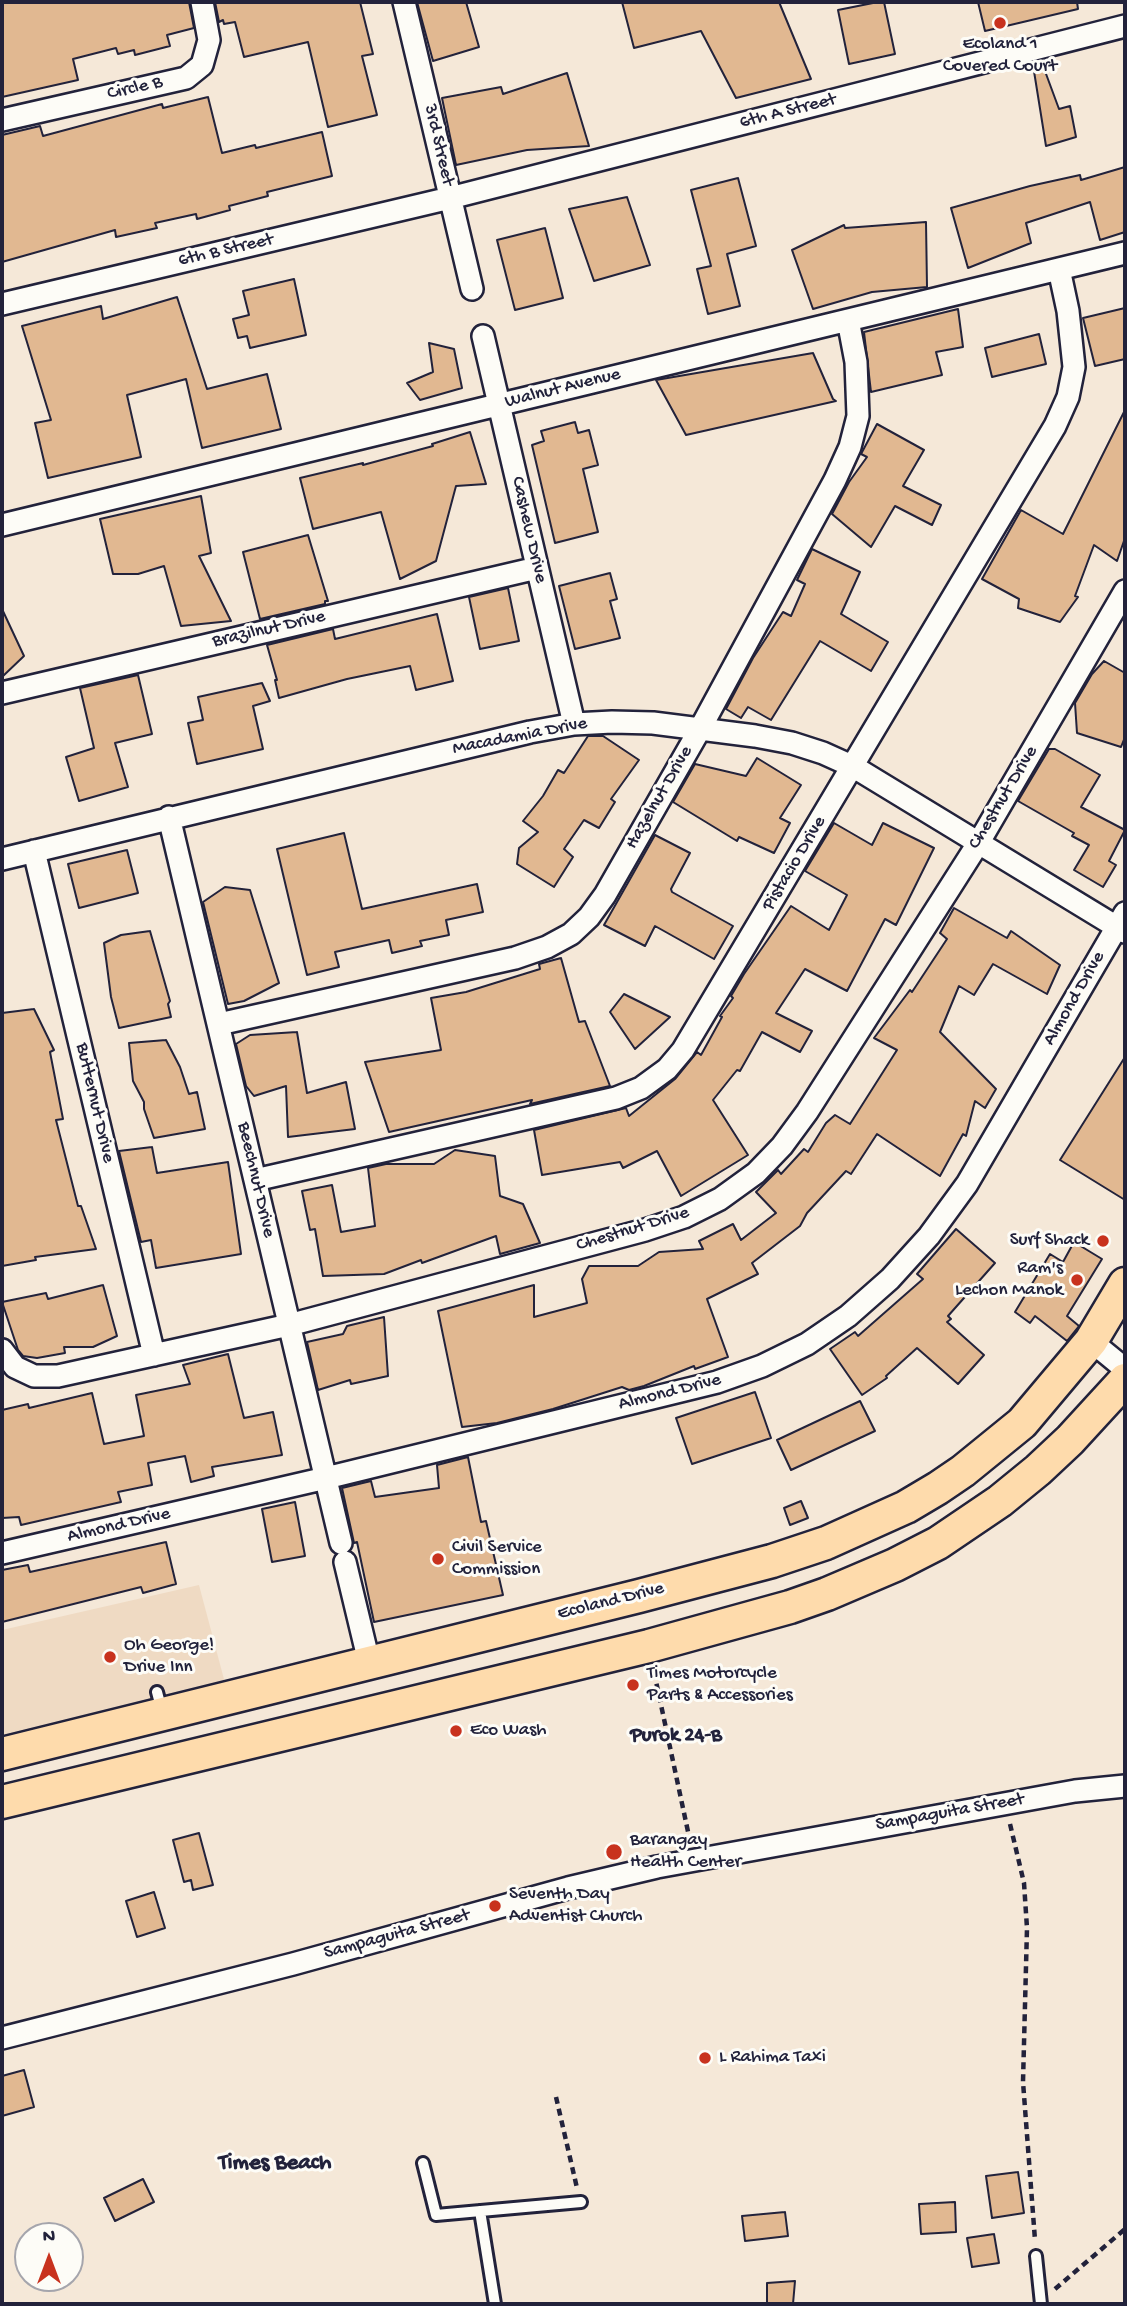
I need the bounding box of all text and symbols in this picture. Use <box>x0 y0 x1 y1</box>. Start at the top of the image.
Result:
marker: Ecoland 1 Covered Court <box>992 15 1008 31</box>
place label: Ecoland 1 Covered Court <box>943 34 1057 78</box>
street label: Circle B <box>105 72 165 106</box>
street label: 6th A Street <box>737 89 839 135</box>
street label: 3rd Street <box>418 102 458 188</box>
street label: 6th B Street <box>176 229 276 273</box>
street label: Walnut Avenue <box>503 364 623 414</box>
street label: Cashew Drive <box>505 475 551 585</box>
street label: Brazilnut Drive <box>210 606 328 654</box>
street label: Macadamia Drive <box>451 713 589 761</box>
street label: Hazelnut Drive <box>621 742 699 854</box>
street label: Chestnut Drive <box>964 742 1044 854</box>
street label: Pistacio Drive <box>758 813 832 915</box>
street label: Almond Drive <box>1039 948 1111 1050</box>
street label: Butternut Drive <box>69 1041 119 1165</box>
street label: Beechnut Drive <box>231 1120 279 1240</box>
street label: Chestnut Drive <box>574 1202 692 1258</box>
place label: Surf Shack <box>1010 1230 1089 1252</box>
marker: Surf Shack <box>1095 1233 1111 1249</box>
place label: Ram's Lechon Manok <box>955 1258 1063 1302</box>
marker: Ram's Lechon Manok <box>1069 1272 1085 1288</box>
street label: Almond Drive <box>616 1369 724 1417</box>
street label: Almond Drive <box>65 1503 173 1549</box>
place label: Civil Service Commission <box>452 1537 542 1581</box>
marker: Civil Service Commission <box>430 1551 446 1567</box>
street label: Ecoland Drive <box>555 1578 667 1626</box>
place label: Oh George! Drive Inn <box>124 1635 214 1679</box>
marker: Oh George! Drive Inn <box>102 1649 118 1665</box>
place label: Times Motorcycle Parts & Accessories <box>647 1663 793 1707</box>
marker: Times Motorcycle Parts & Accessories <box>625 1677 641 1693</box>
place label: Eco Wash <box>470 1720 547 1742</box>
marker: Eco Wash <box>448 1723 464 1739</box>
district label: Purok 24-B <box>630 1724 722 1750</box>
street label: Sampaguita Street <box>874 1789 1026 1837</box>
place label: Barangay Health Center <box>630 1830 741 1874</box>
marker: Barangay Health Center <box>604 1842 624 1862</box>
place label: Seventh Day Adventist Church <box>509 1884 642 1928</box>
marker: Seventh Day Adventist Church <box>487 1898 503 1914</box>
street label: Sampaguita Street <box>322 1905 472 1965</box>
place label: L Rahima Taxi <box>719 2047 826 2069</box>
marker: L Rahima Taxi <box>697 2050 713 2066</box>
district label: Times Beach <box>219 2150 331 2178</box>
north arrow <box>14 2222 84 2292</box>
text: N <box>43 2226 55 2249</box>

